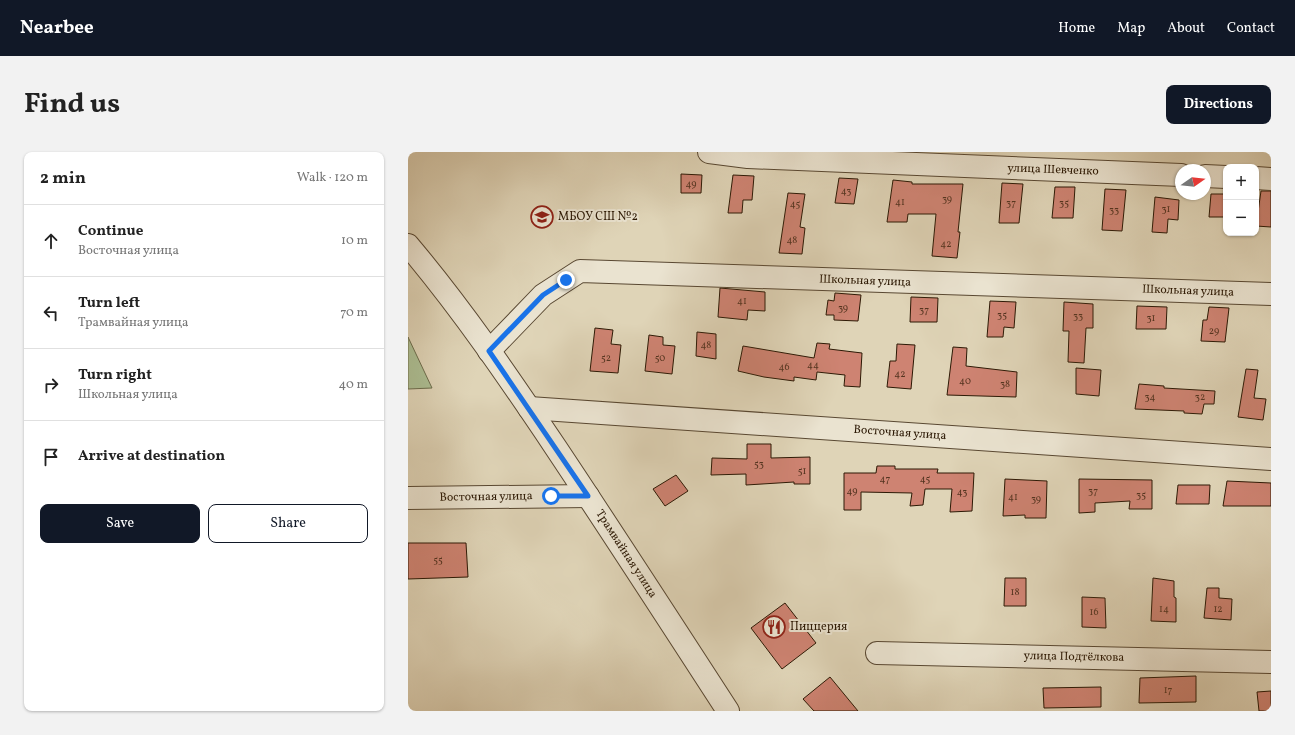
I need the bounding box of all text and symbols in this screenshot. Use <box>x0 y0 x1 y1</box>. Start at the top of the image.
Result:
text: Nearbee <box>20 15 94 41</box>
text: Home <box>1058 19 1095 38</box>
text: Map <box>1117 19 1145 38</box>
text: About <box>1167 19 1205 38</box>
text: Contact <box>1227 19 1275 38</box>
text: Find us <box>24 85 120 124</box>
button: Directions <box>1166 85 1271 124</box>
street label: улица Шевченко <box>1007 160 1099 180</box>
north arrow <box>1175 164 1211 200</box>
map controls <box>1223 164 1259 236</box>
button: + <box>1223 164 1259 200</box>
text: 2 min <box>40 167 86 190</box>
text: Walk · 120 m <box>297 169 368 187</box>
house number: 49 <box>686 177 696 191</box>
house number: 43 <box>841 184 851 198</box>
house number: 39 <box>942 192 952 206</box>
house number: 41 <box>895 195 905 209</box>
house number: 37 <box>1006 196 1016 210</box>
house number: 35 <box>1059 196 1069 210</box>
house number: 45 <box>790 197 800 211</box>
button: − <box>1223 200 1259 236</box>
house number: 31 <box>1161 202 1171 216</box>
house number: 33 <box>1109 203 1119 217</box>
school or university icon: МБОУ СШ №2 <box>529 204 555 230</box>
place label: МБОУ СШ №2 <box>558 209 638 225</box>
text: Continue <box>78 221 143 242</box>
icon: ahead <box>40 230 62 252</box>
text: 10 m <box>341 232 368 250</box>
house number: 48 <box>787 233 797 247</box>
house number: 42 <box>940 237 952 251</box>
text: Восточная улица <box>78 242 179 260</box>
route end <box>557 271 575 289</box>
street label: Школьная улица <box>819 271 911 291</box>
street label: Школьная улица <box>1142 281 1234 301</box>
text: Turn left <box>78 293 140 314</box>
house number: 41 <box>737 294 747 308</box>
house number: 39 <box>838 301 848 315</box>
icon: left <box>40 302 62 324</box>
house number: 37 <box>919 303 929 317</box>
text: 70 m <box>340 304 368 322</box>
house number: 35 <box>997 308 1007 322</box>
house number: 33 <box>1073 309 1083 323</box>
house number: 31 <box>1146 311 1156 325</box>
text: Трамвайная улица <box>78 314 188 332</box>
house number: 29 <box>1209 324 1219 338</box>
house number: 48 <box>701 338 711 352</box>
house number: 52 <box>601 351 611 365</box>
house number: 50 <box>655 351 665 365</box>
house number: 44 <box>807 358 819 372</box>
house number: 46 <box>779 360 789 374</box>
text: Turn right <box>78 365 152 386</box>
house number: 42 <box>894 367 906 381</box>
icon: right <box>40 374 62 396</box>
house number: 40 <box>959 374 971 388</box>
text: 40 m <box>339 376 368 394</box>
house number: 38 <box>1000 377 1010 391</box>
text: Школьная улица <box>78 386 178 404</box>
house number: 34 <box>1144 390 1156 404</box>
house number: 32 <box>1195 390 1205 404</box>
street label: Восточная улица <box>853 422 947 444</box>
icon: arrive <box>40 446 62 468</box>
text: Arrive at destination <box>78 446 225 467</box>
house number: 53 <box>754 457 764 471</box>
house number: 51 <box>798 464 806 478</box>
house number: 47 <box>880 472 891 486</box>
house number: 45 <box>920 472 930 486</box>
house number: 49 <box>847 484 857 498</box>
house number: 37 <box>1088 484 1098 498</box>
house number: 43 <box>957 485 967 499</box>
route start <box>542 487 560 505</box>
street label: Восточная улица <box>439 488 533 506</box>
house number: 35 <box>1136 488 1146 502</box>
house number: 41 <box>1008 490 1018 504</box>
house number: 39 <box>1031 492 1041 506</box>
button: Save <box>40 504 200 543</box>
button: Share <box>208 504 368 543</box>
street label: Трамвайная улица <box>592 507 660 601</box>
house number: 55 <box>433 553 443 567</box>
house number: 18 <box>1011 585 1019 599</box>
house number: 14 <box>1159 602 1169 616</box>
house number: 12 <box>1213 602 1223 616</box>
house number: 16 <box>1090 605 1098 619</box>
restaurant icon: Пиццерия <box>761 614 787 640</box>
place label: Пиццерия <box>790 619 847 635</box>
street label: улица Подтёлкова <box>1023 648 1125 666</box>
house number: 17 <box>1164 683 1173 697</box>

